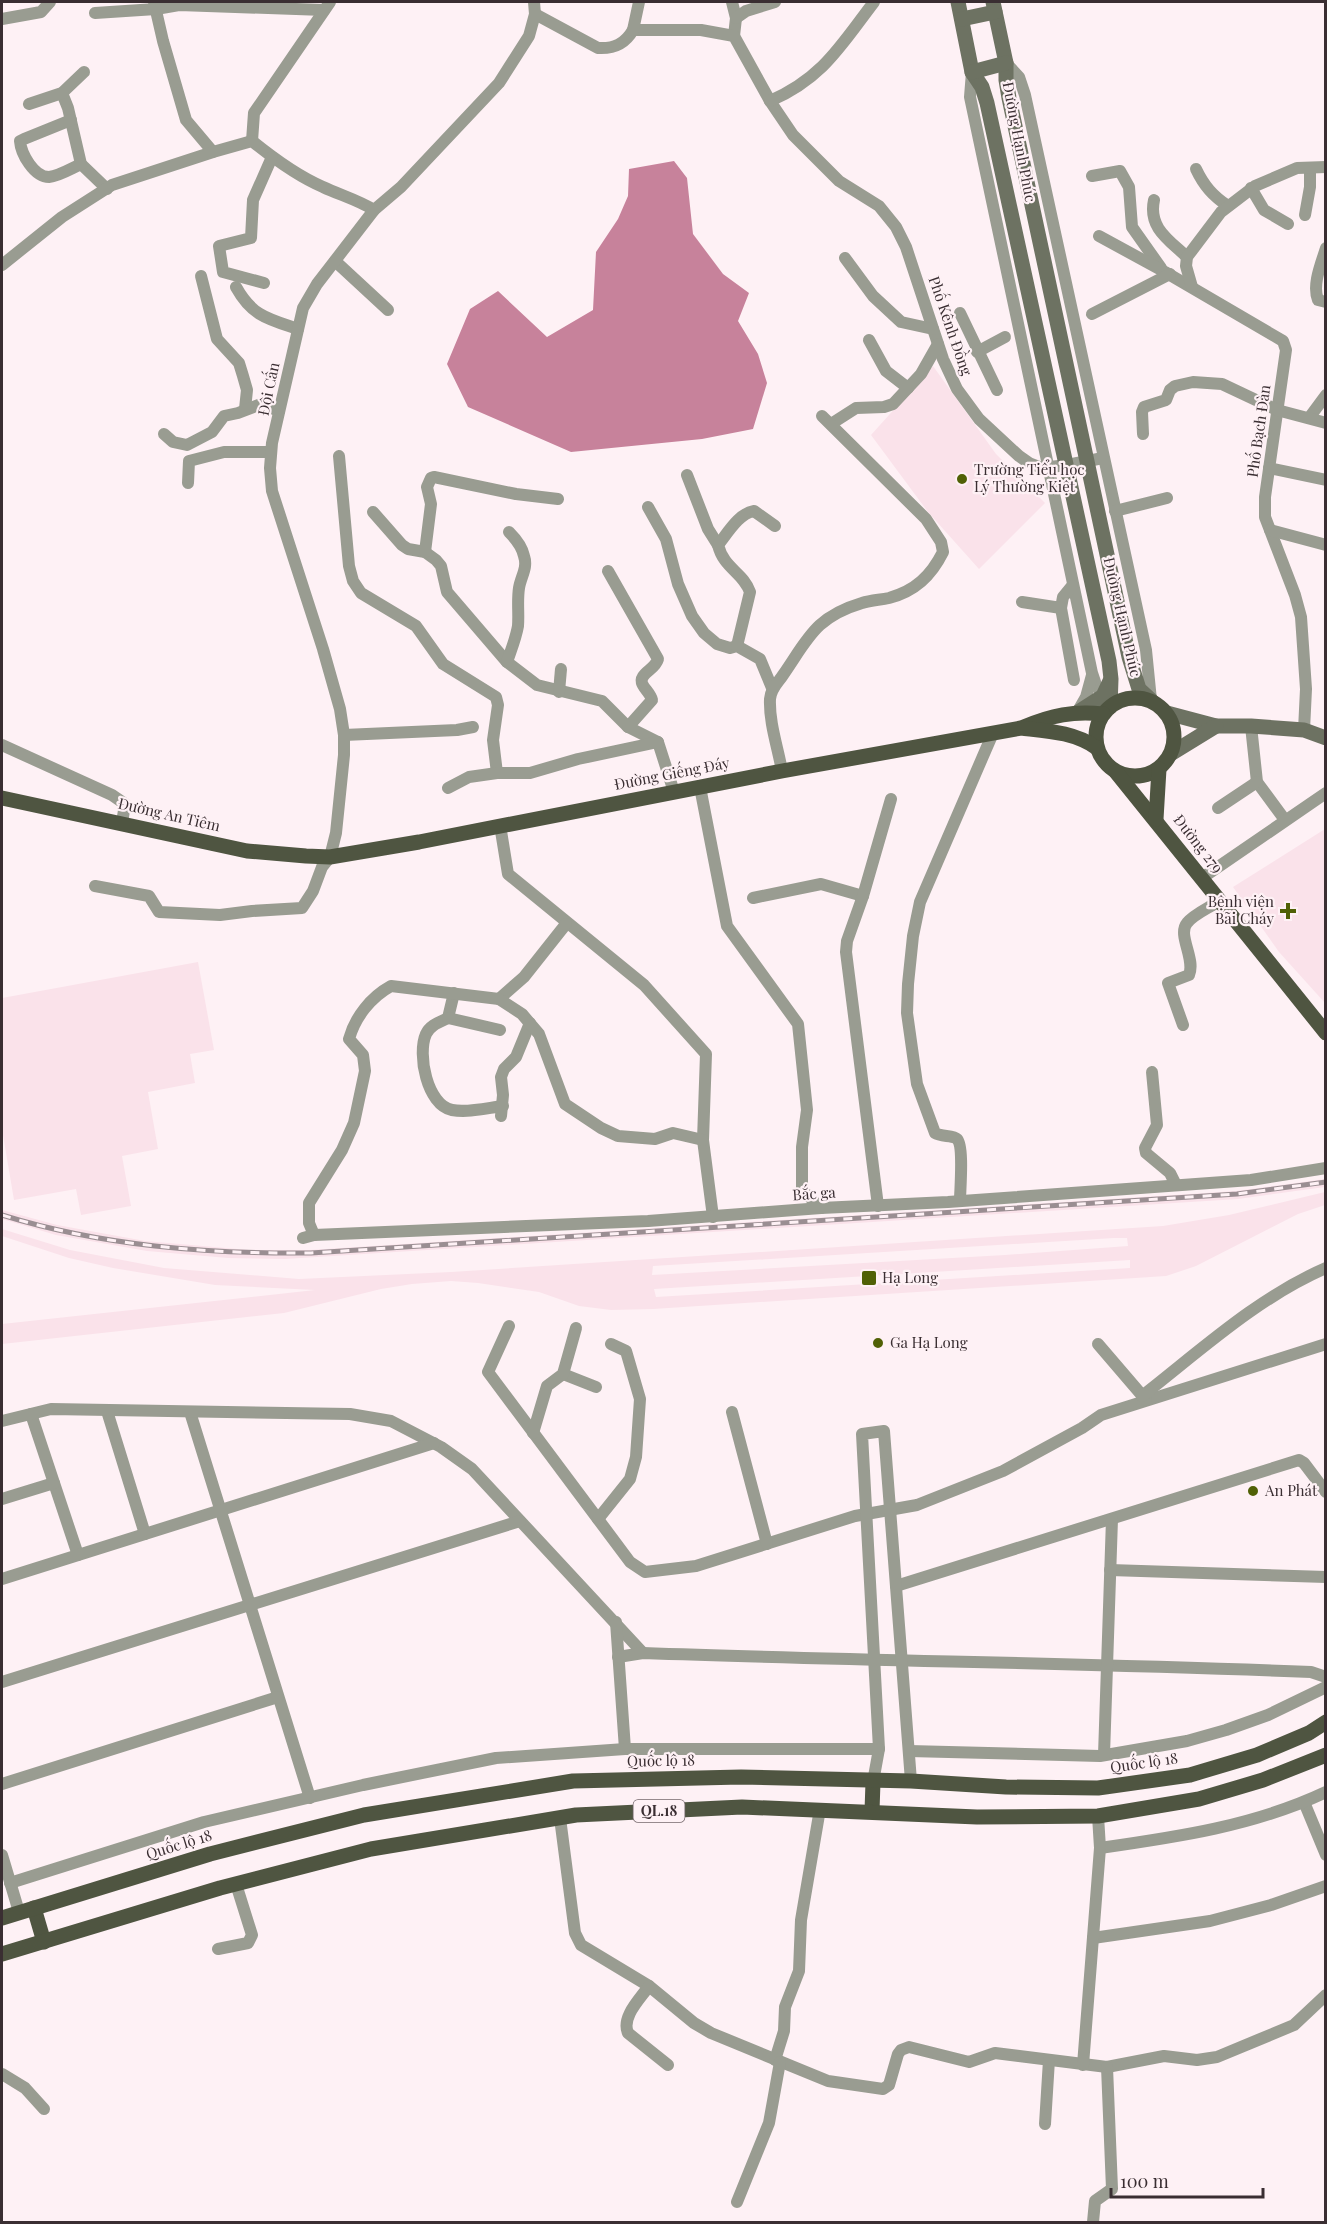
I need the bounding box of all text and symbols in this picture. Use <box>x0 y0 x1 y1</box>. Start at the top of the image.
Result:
street label: Đường Hạnh Phúc <box>999 80 1041 204</box>
street label: Phố Kênh Đồng <box>925 273 978 378</box>
street label: Đội Cấn <box>253 360 283 417</box>
street label: Phố Bạch Đàn <box>1241 383 1274 478</box>
place label: Trường Tiểu học Lý Thường Kiệt <box>974 459 1085 496</box>
marker: Trường Tiểu học Lý Thường Kiệt <box>955 472 969 486</box>
street label: Đường Hạnh Phúc <box>1100 555 1146 678</box>
street label: Đường Giếng Đáy <box>612 751 732 794</box>
street label: Đường An Tiêm <box>116 793 223 836</box>
street label: Đường 279 <box>1170 810 1228 877</box>
place label: Bệnh viện Bãi Cháy <box>1208 891 1274 928</box>
marker: Bệnh viện Bãi Cháy <box>1279 902 1297 920</box>
street label: Bắc ga <box>792 1181 837 1204</box>
place label: Hạ Long <box>882 1267 938 1287</box>
marker: Hạ Long <box>860 1269 878 1287</box>
place label: Ga Hạ Long <box>890 1332 968 1352</box>
marker: Ga Hạ Long <box>871 1336 885 1350</box>
place label: An Phát <box>1264 1480 1318 1500</box>
marker: An Phát <box>1246 1484 1260 1498</box>
street label: Quốc lộ 18 <box>1109 1746 1179 1777</box>
street label: Quốc lộ 18 <box>627 1748 695 1771</box>
road number: QL.18 <box>634 1800 684 1822</box>
street label: Quốc lộ 18 <box>143 1824 214 1864</box>
scale bar <box>1111 2161 1262 2199</box>
text: 100 m <box>1120 2169 1169 2193</box>

